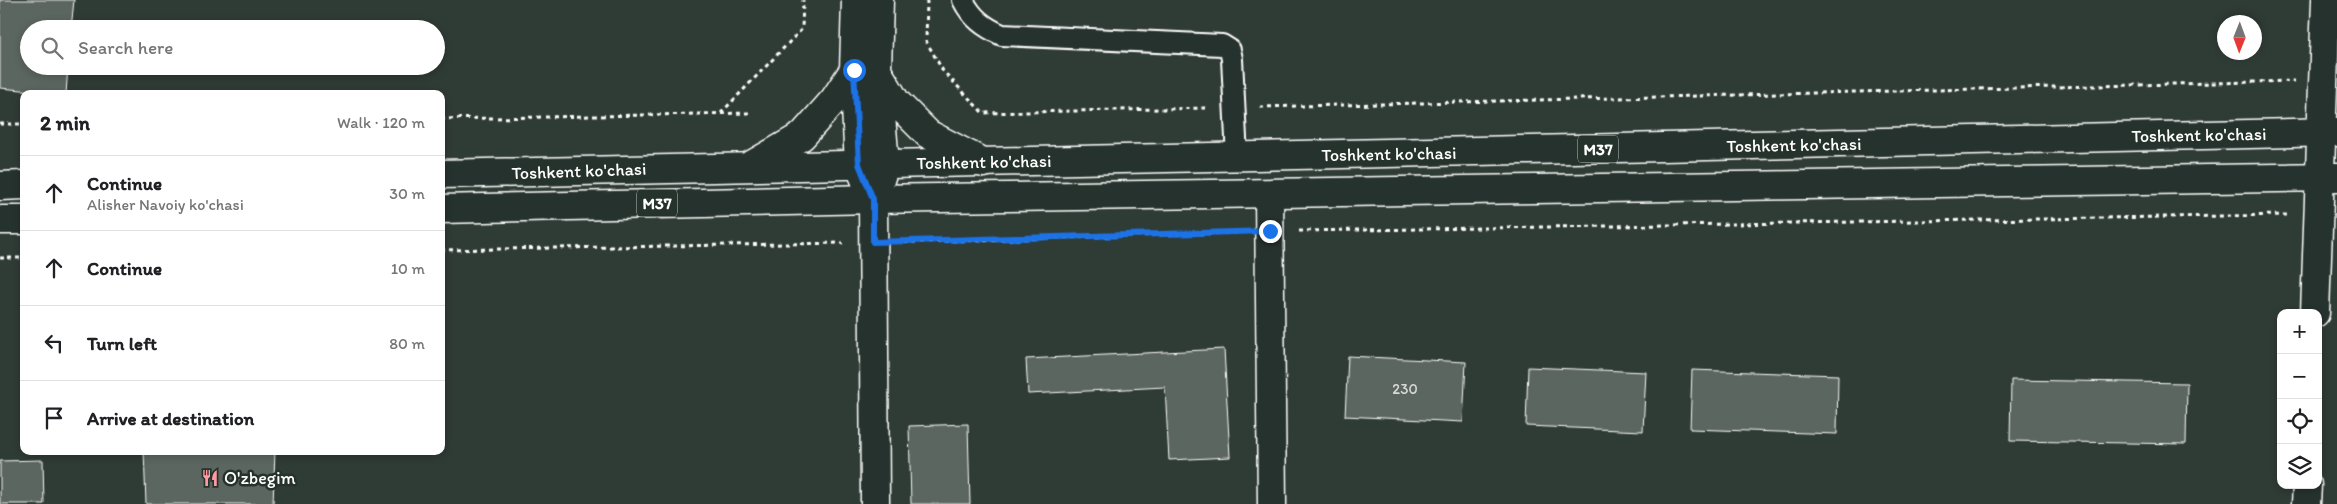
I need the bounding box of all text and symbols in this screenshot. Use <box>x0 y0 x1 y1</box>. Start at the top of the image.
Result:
north arrow <box>2217 15 2262 60</box>
search box <box>20 20 445 75</box>
icon: search <box>38 34 66 62</box>
text: Search here <box>78 36 173 59</box>
route start <box>843 59 866 82</box>
text: 2 min <box>40 110 90 135</box>
text: Walk · 120 m <box>337 113 425 132</box>
street label: Toshkent ko'chasi <box>2131 123 2267 147</box>
street label: Toshkent ko'chasi <box>1726 133 1862 157</box>
road number: M37 <box>1578 136 1618 162</box>
street label: Toshkent ko'chasi <box>1321 142 1457 166</box>
street label: Toshkent ko'chasi <box>916 150 1052 174</box>
street label: Toshkent ko'chasi <box>511 158 647 184</box>
text: Continue <box>87 172 162 195</box>
icon: ahead <box>40 179 68 207</box>
text: 30 m <box>389 184 425 203</box>
road number: M37 <box>637 190 677 217</box>
text: Alisher Navoiy ko'chasi <box>87 195 244 214</box>
route end <box>1259 220 1282 243</box>
icon: ahead <box>40 254 68 282</box>
text: Continue <box>87 257 162 280</box>
text: 10 m <box>391 259 425 278</box>
map controls <box>2277 309 2322 489</box>
button: + <box>2277 309 2322 354</box>
icon: left <box>40 329 68 357</box>
text: Turn left <box>87 332 157 355</box>
text: 80 m <box>389 334 425 353</box>
button: − <box>2277 354 2322 399</box>
house number: 230 <box>1392 380 1418 398</box>
button: locate <box>2277 399 2322 444</box>
icon: arrive <box>40 404 68 432</box>
text: Arrive at destination <box>87 407 254 430</box>
button: layers <box>2277 444 2322 489</box>
place label: O'zbegim <box>224 467 296 489</box>
restaurant icon: O'zbegim <box>200 468 220 488</box>

